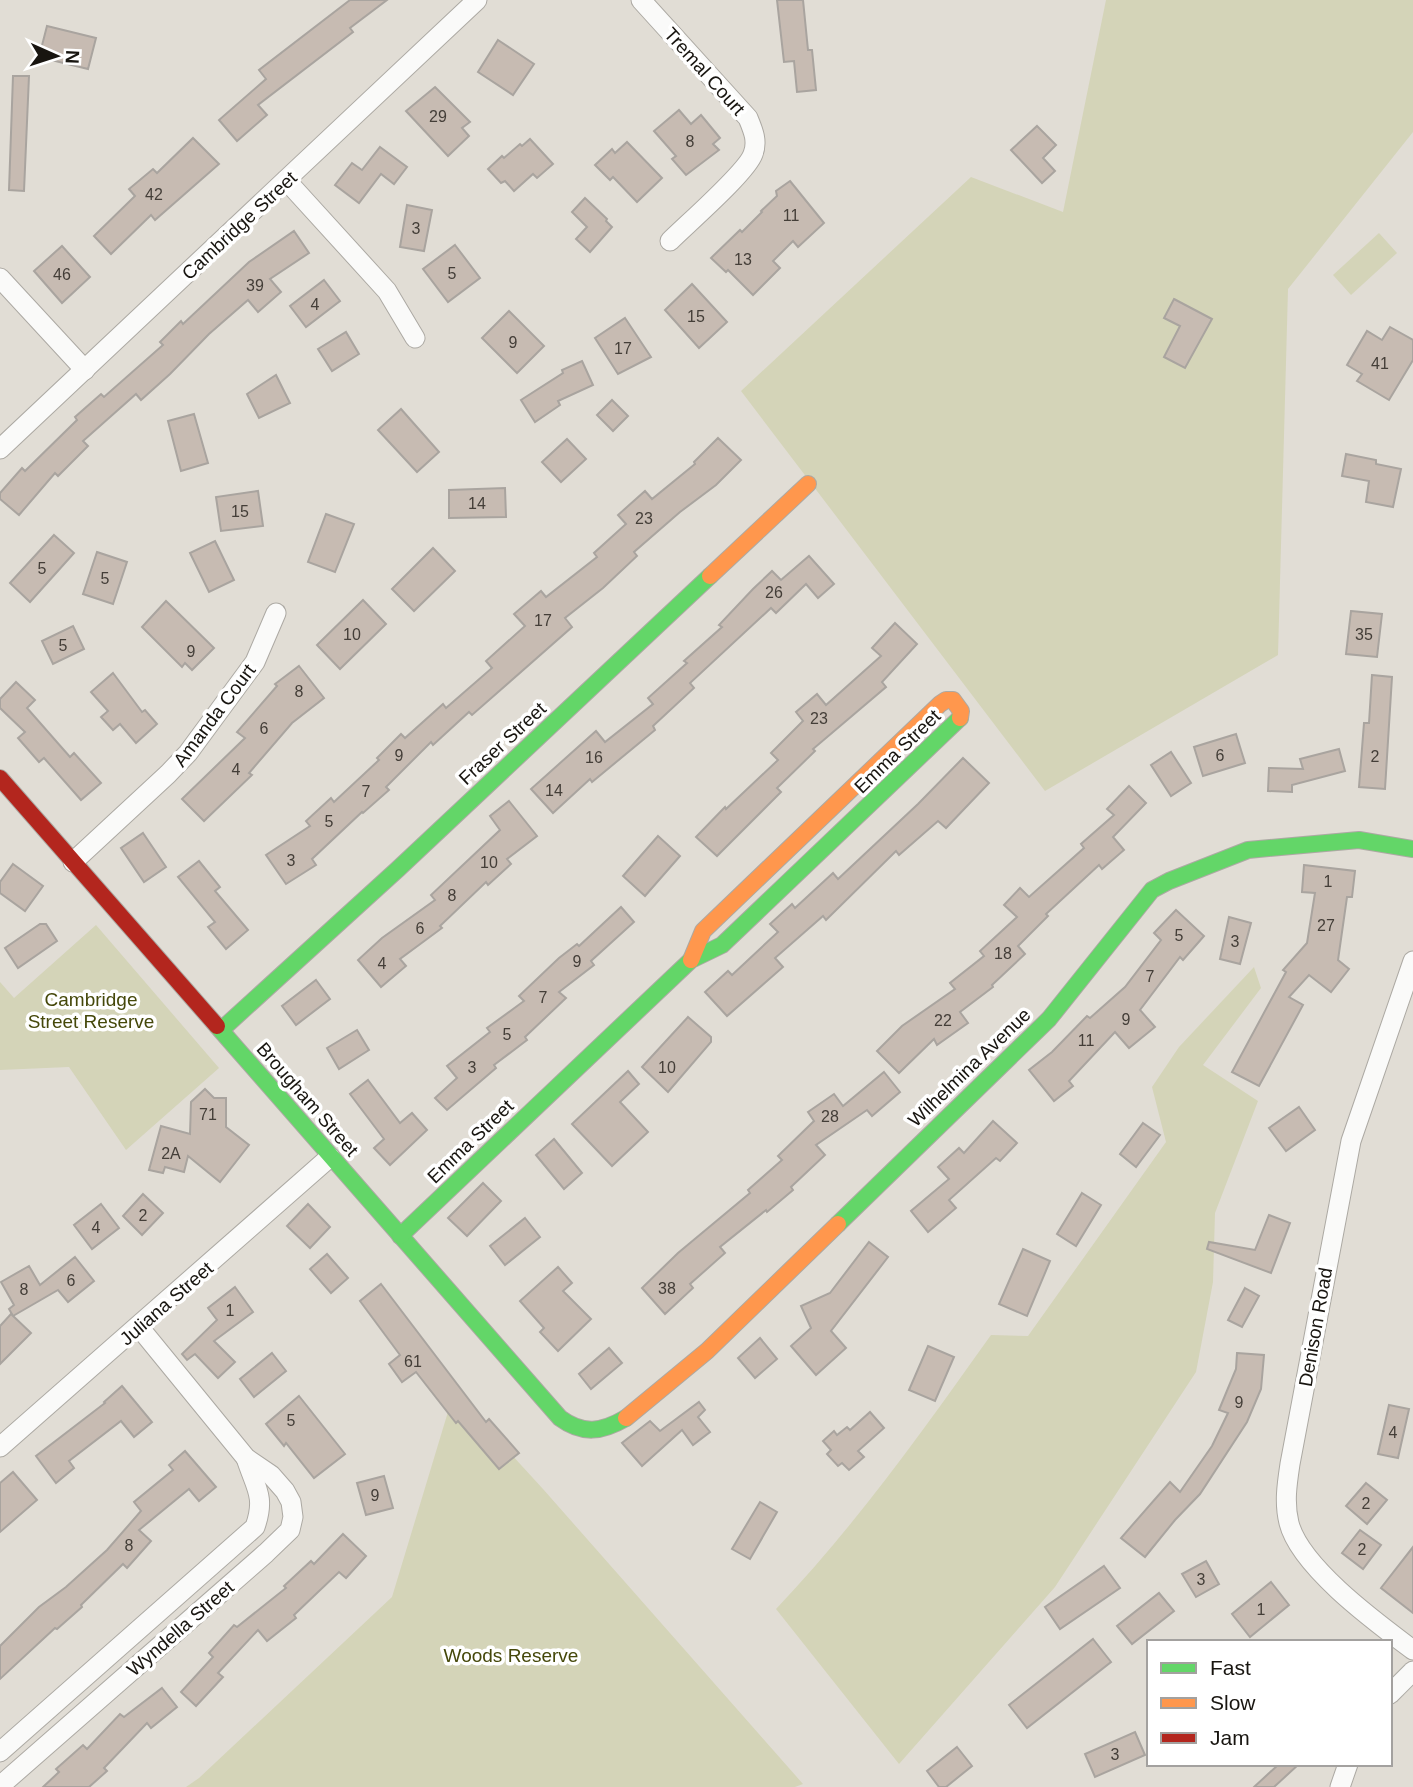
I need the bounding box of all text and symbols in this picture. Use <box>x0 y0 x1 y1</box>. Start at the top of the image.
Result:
north arrow <box>21 21 91 91</box>
street label: Tremal Court <box>660 23 750 120</box>
text: N <box>62 49 83 64</box>
house number: 29 <box>429 108 447 125</box>
house number: 8 <box>686 133 695 150</box>
street label: Cambridge Street <box>178 166 301 284</box>
house number: 42 <box>145 186 163 203</box>
house number: 11 <box>783 207 799 224</box>
house number: 3 <box>412 220 421 237</box>
house number: 13 <box>734 251 752 268</box>
house number: 5 <box>448 265 457 282</box>
house number: 46 <box>53 266 71 283</box>
house number: 39 <box>246 277 264 294</box>
house number: 4 <box>311 296 320 313</box>
house number: 15 <box>687 308 705 325</box>
house number: 9 <box>509 334 518 351</box>
house number: 17 <box>614 340 632 357</box>
house number: 41 <box>1371 355 1389 372</box>
house number: 14 <box>468 495 486 512</box>
house number: 15 <box>231 503 249 520</box>
house number: 23 <box>635 510 653 527</box>
house number: 5 <box>38 560 47 577</box>
house number: 5 <box>101 570 110 587</box>
house number: 26 <box>765 584 783 601</box>
house number: 17 <box>534 612 552 629</box>
house number: 10 <box>343 626 361 643</box>
house number: 35 <box>1355 626 1373 643</box>
house number: 5 <box>59 637 68 654</box>
house number: 9 <box>187 643 196 660</box>
street label: Amanda Court <box>169 659 260 771</box>
house number: 8 <box>295 683 304 700</box>
street label: Fraser Street <box>455 697 551 789</box>
street label: Emma Street <box>850 705 945 797</box>
house number: 23 <box>810 710 828 727</box>
house number: 6 <box>260 720 269 737</box>
house number: 9 <box>395 747 404 764</box>
house number: 6 <box>1216 747 1225 764</box>
house number: 2 <box>1371 748 1380 765</box>
house number: 16 <box>585 749 603 766</box>
house number: 4 <box>232 761 241 778</box>
house number: 14 <box>545 782 563 799</box>
house number: 7 <box>362 783 371 800</box>
house number: 5 <box>325 813 334 830</box>
house number: 3 <box>287 852 296 869</box>
house number: 10 <box>480 854 498 871</box>
house number: 1 <box>1324 873 1333 890</box>
house number: 8 <box>448 887 457 904</box>
house number: 27 <box>1317 917 1335 934</box>
house number: 6 <box>416 920 425 937</box>
house number: 5 <box>1175 927 1184 944</box>
house number: 3 <box>1231 933 1240 950</box>
house number: 18 <box>994 945 1012 962</box>
house number: 9 <box>573 953 582 970</box>
house number: 4 <box>378 955 387 972</box>
house number: 7 <box>1146 968 1155 985</box>
park label: Cambridge Street Reserve <box>28 989 154 1032</box>
house number: 7 <box>539 989 548 1006</box>
street label: Wilhelmina Avenue <box>904 1004 1035 1131</box>
house number: 9 <box>1122 1011 1131 1028</box>
house number: 22 <box>934 1012 952 1029</box>
house number: 5 <box>503 1026 512 1043</box>
house number: 11 <box>1078 1032 1094 1049</box>
street label: Brougham Street <box>253 1038 363 1161</box>
house number: 3 <box>468 1059 477 1076</box>
house number: 10 <box>658 1059 676 1076</box>
street label: Emma Street <box>423 1095 518 1187</box>
house number: 71 <box>199 1106 217 1123</box>
house number: 28 <box>821 1108 839 1125</box>
house number: 2A <box>161 1145 181 1162</box>
house number: 2 <box>139 1207 148 1224</box>
house number: 4 <box>92 1219 101 1236</box>
street label: Juliana Street <box>116 1257 218 1349</box>
street label: Denison Road <box>1295 1266 1336 1388</box>
house number: 6 <box>67 1272 76 1289</box>
house number: 38 <box>658 1280 676 1297</box>
house number: 8 <box>20 1281 29 1298</box>
house number: 1 <box>226 1302 235 1319</box>
house number: 61 <box>404 1353 422 1370</box>
house number: 9 <box>1235 1394 1244 1411</box>
house number: 5 <box>287 1412 296 1429</box>
house number: 4 <box>1389 1424 1398 1441</box>
house number: 9 <box>371 1487 380 1504</box>
house number: 2 <box>1362 1495 1371 1512</box>
house number: 8 <box>125 1537 134 1554</box>
house number: 2 <box>1358 1541 1367 1558</box>
house number: 3 <box>1197 1571 1206 1588</box>
street label: Wyndella Street <box>123 1576 238 1680</box>
house number: 1 <box>1257 1601 1266 1618</box>
legend <box>1147 1640 1392 1766</box>
park label: Woods Reserve <box>444 1645 578 1666</box>
text: Fast <box>1210 1656 1251 1679</box>
text: Slow <box>1210 1691 1256 1714</box>
text: Jam <box>1210 1726 1250 1749</box>
house number: 3 <box>1111 1746 1120 1763</box>

